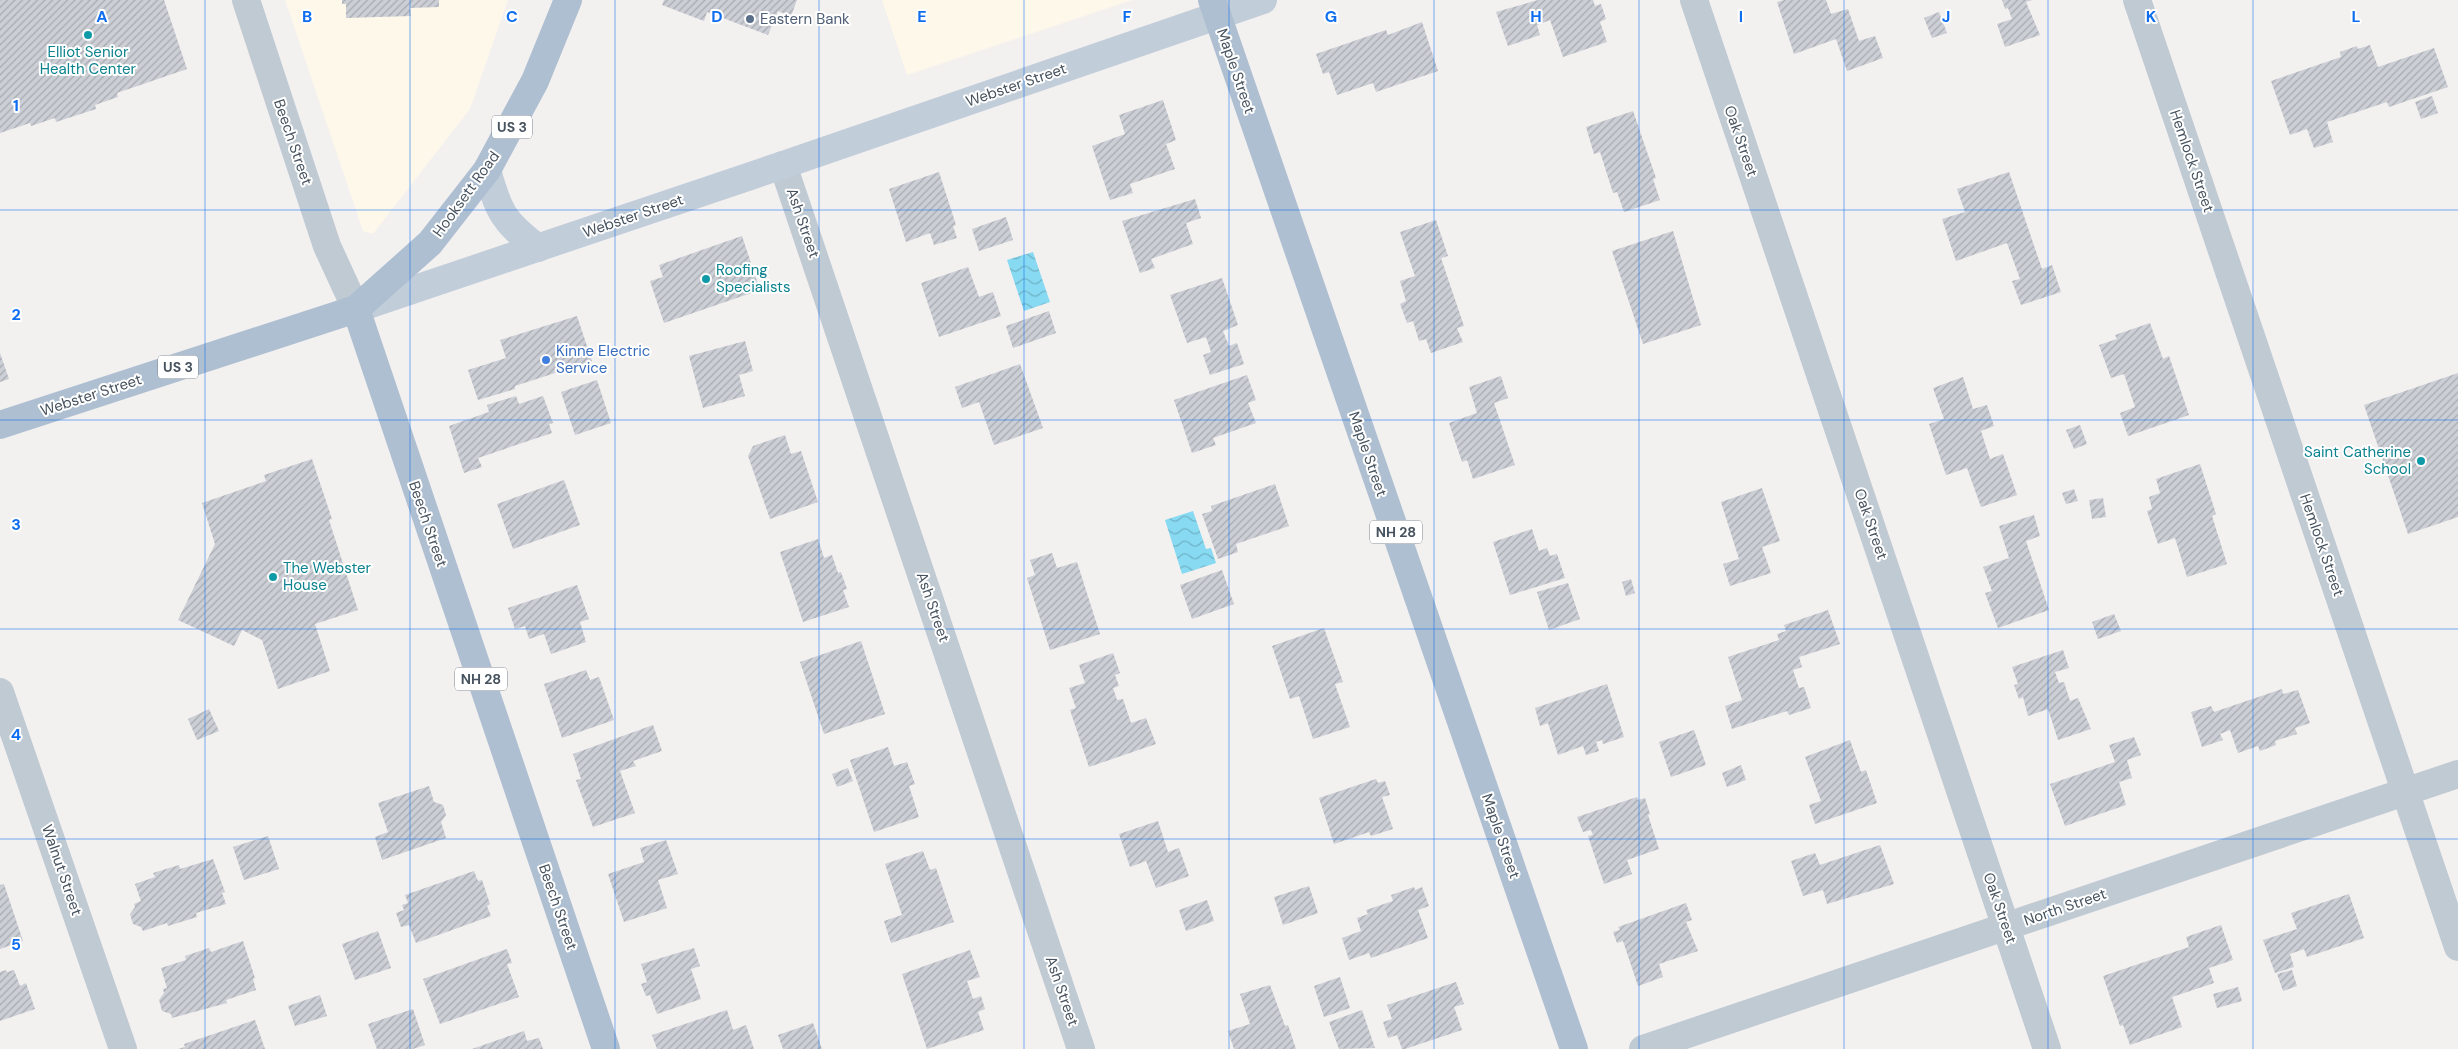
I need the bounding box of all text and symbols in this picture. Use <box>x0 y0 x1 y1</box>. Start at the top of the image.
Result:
text: A <box>96 6 108 27</box>
text: B <box>302 6 312 27</box>
text: C <box>506 6 518 27</box>
text: D <box>711 6 723 27</box>
text: E <box>917 6 927 27</box>
text: F <box>1123 6 1132 27</box>
text: G <box>1325 6 1337 27</box>
text: H <box>1530 6 1542 27</box>
text: I <box>1739 6 1743 27</box>
text: J <box>1942 6 1950 27</box>
text: K <box>2146 6 2157 27</box>
text: L <box>2352 6 2361 27</box>
place label: Eastern Bank <box>760 9 850 29</box>
marker: Eastern Bank <box>744 13 756 25</box>
street label: Maple Street <box>1212 26 1260 116</box>
marker: Elliot Senior Health Center <box>82 29 94 41</box>
place label: Elliot Senior Health Center <box>40 42 137 79</box>
street label: Webster Street <box>963 58 1069 112</box>
text: 1 <box>13 95 19 116</box>
street label: Beech Street <box>269 96 317 188</box>
street label: Oak Street <box>1720 103 1763 179</box>
street label: Hemlock Street <box>2165 107 2219 215</box>
road number: US 3 <box>492 115 532 138</box>
street label: Hooksett Road <box>428 147 504 241</box>
street label: Ash Street <box>782 185 824 261</box>
street label: Webster Street <box>580 189 686 243</box>
place label: Roofing Specialists <box>716 260 791 297</box>
marker: Roofing Specialists <box>700 273 712 285</box>
text: 2 <box>11 304 21 325</box>
place label: Kinne Electric Service <box>556 341 650 378</box>
marker: Kinne Electric Service <box>540 354 552 366</box>
road number: US 3 <box>158 356 198 378</box>
street label: Webster Street <box>38 369 144 421</box>
street label: Maple Street <box>1344 409 1392 499</box>
place label: Saint Catherine School <box>2304 442 2411 479</box>
marker: Saint Catherine School <box>2415 455 2427 467</box>
street label: Beech Street <box>404 478 452 570</box>
street label: Oak Street <box>1850 486 1893 562</box>
street label: Hemlock Street <box>2295 491 2349 599</box>
text: 3 <box>11 514 21 535</box>
road number: NH 28 <box>1370 520 1422 544</box>
place label: The Webster House <box>283 558 372 595</box>
street label: Ash Street <box>912 569 954 645</box>
marker: The Webster House <box>267 571 279 583</box>
road number: NH 28 <box>455 668 507 691</box>
text: 4 <box>11 724 21 745</box>
street label: Maple Street <box>1477 791 1525 881</box>
street label: Walnut Street <box>37 822 87 918</box>
street label: Beech Street <box>534 861 582 953</box>
street label: Oak Street <box>1979 870 2022 946</box>
street label: North Street <box>2021 884 2109 930</box>
text: 5 <box>11 934 21 955</box>
street label: Ash Street <box>1041 953 1083 1029</box>

